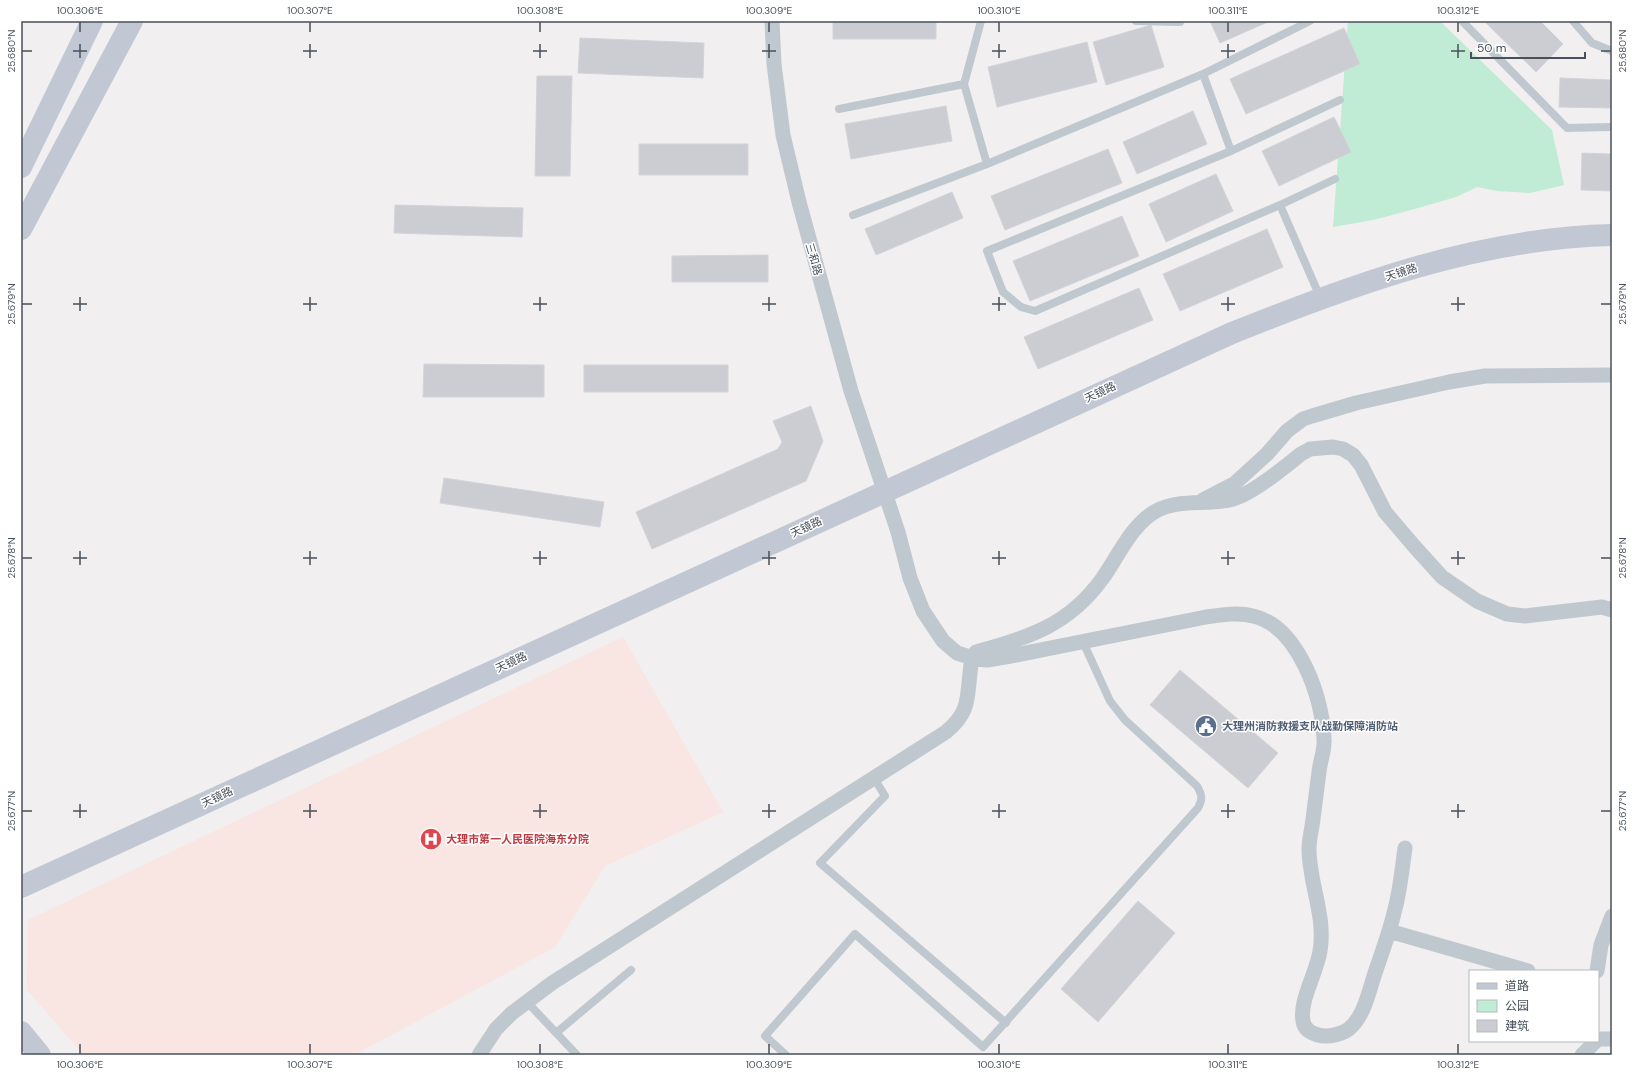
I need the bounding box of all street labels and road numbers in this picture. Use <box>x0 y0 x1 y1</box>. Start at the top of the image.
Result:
street label: 三和路 <box>803 241 825 277</box>
street label: 天镜路 <box>1383 260 1419 284</box>
street label: 天镜路 <box>1082 379 1118 405</box>
street label: 天镜路 <box>788 514 824 540</box>
street label: 天镜路 <box>493 649 529 675</box>
street label: 天镜路 <box>199 784 235 810</box>

